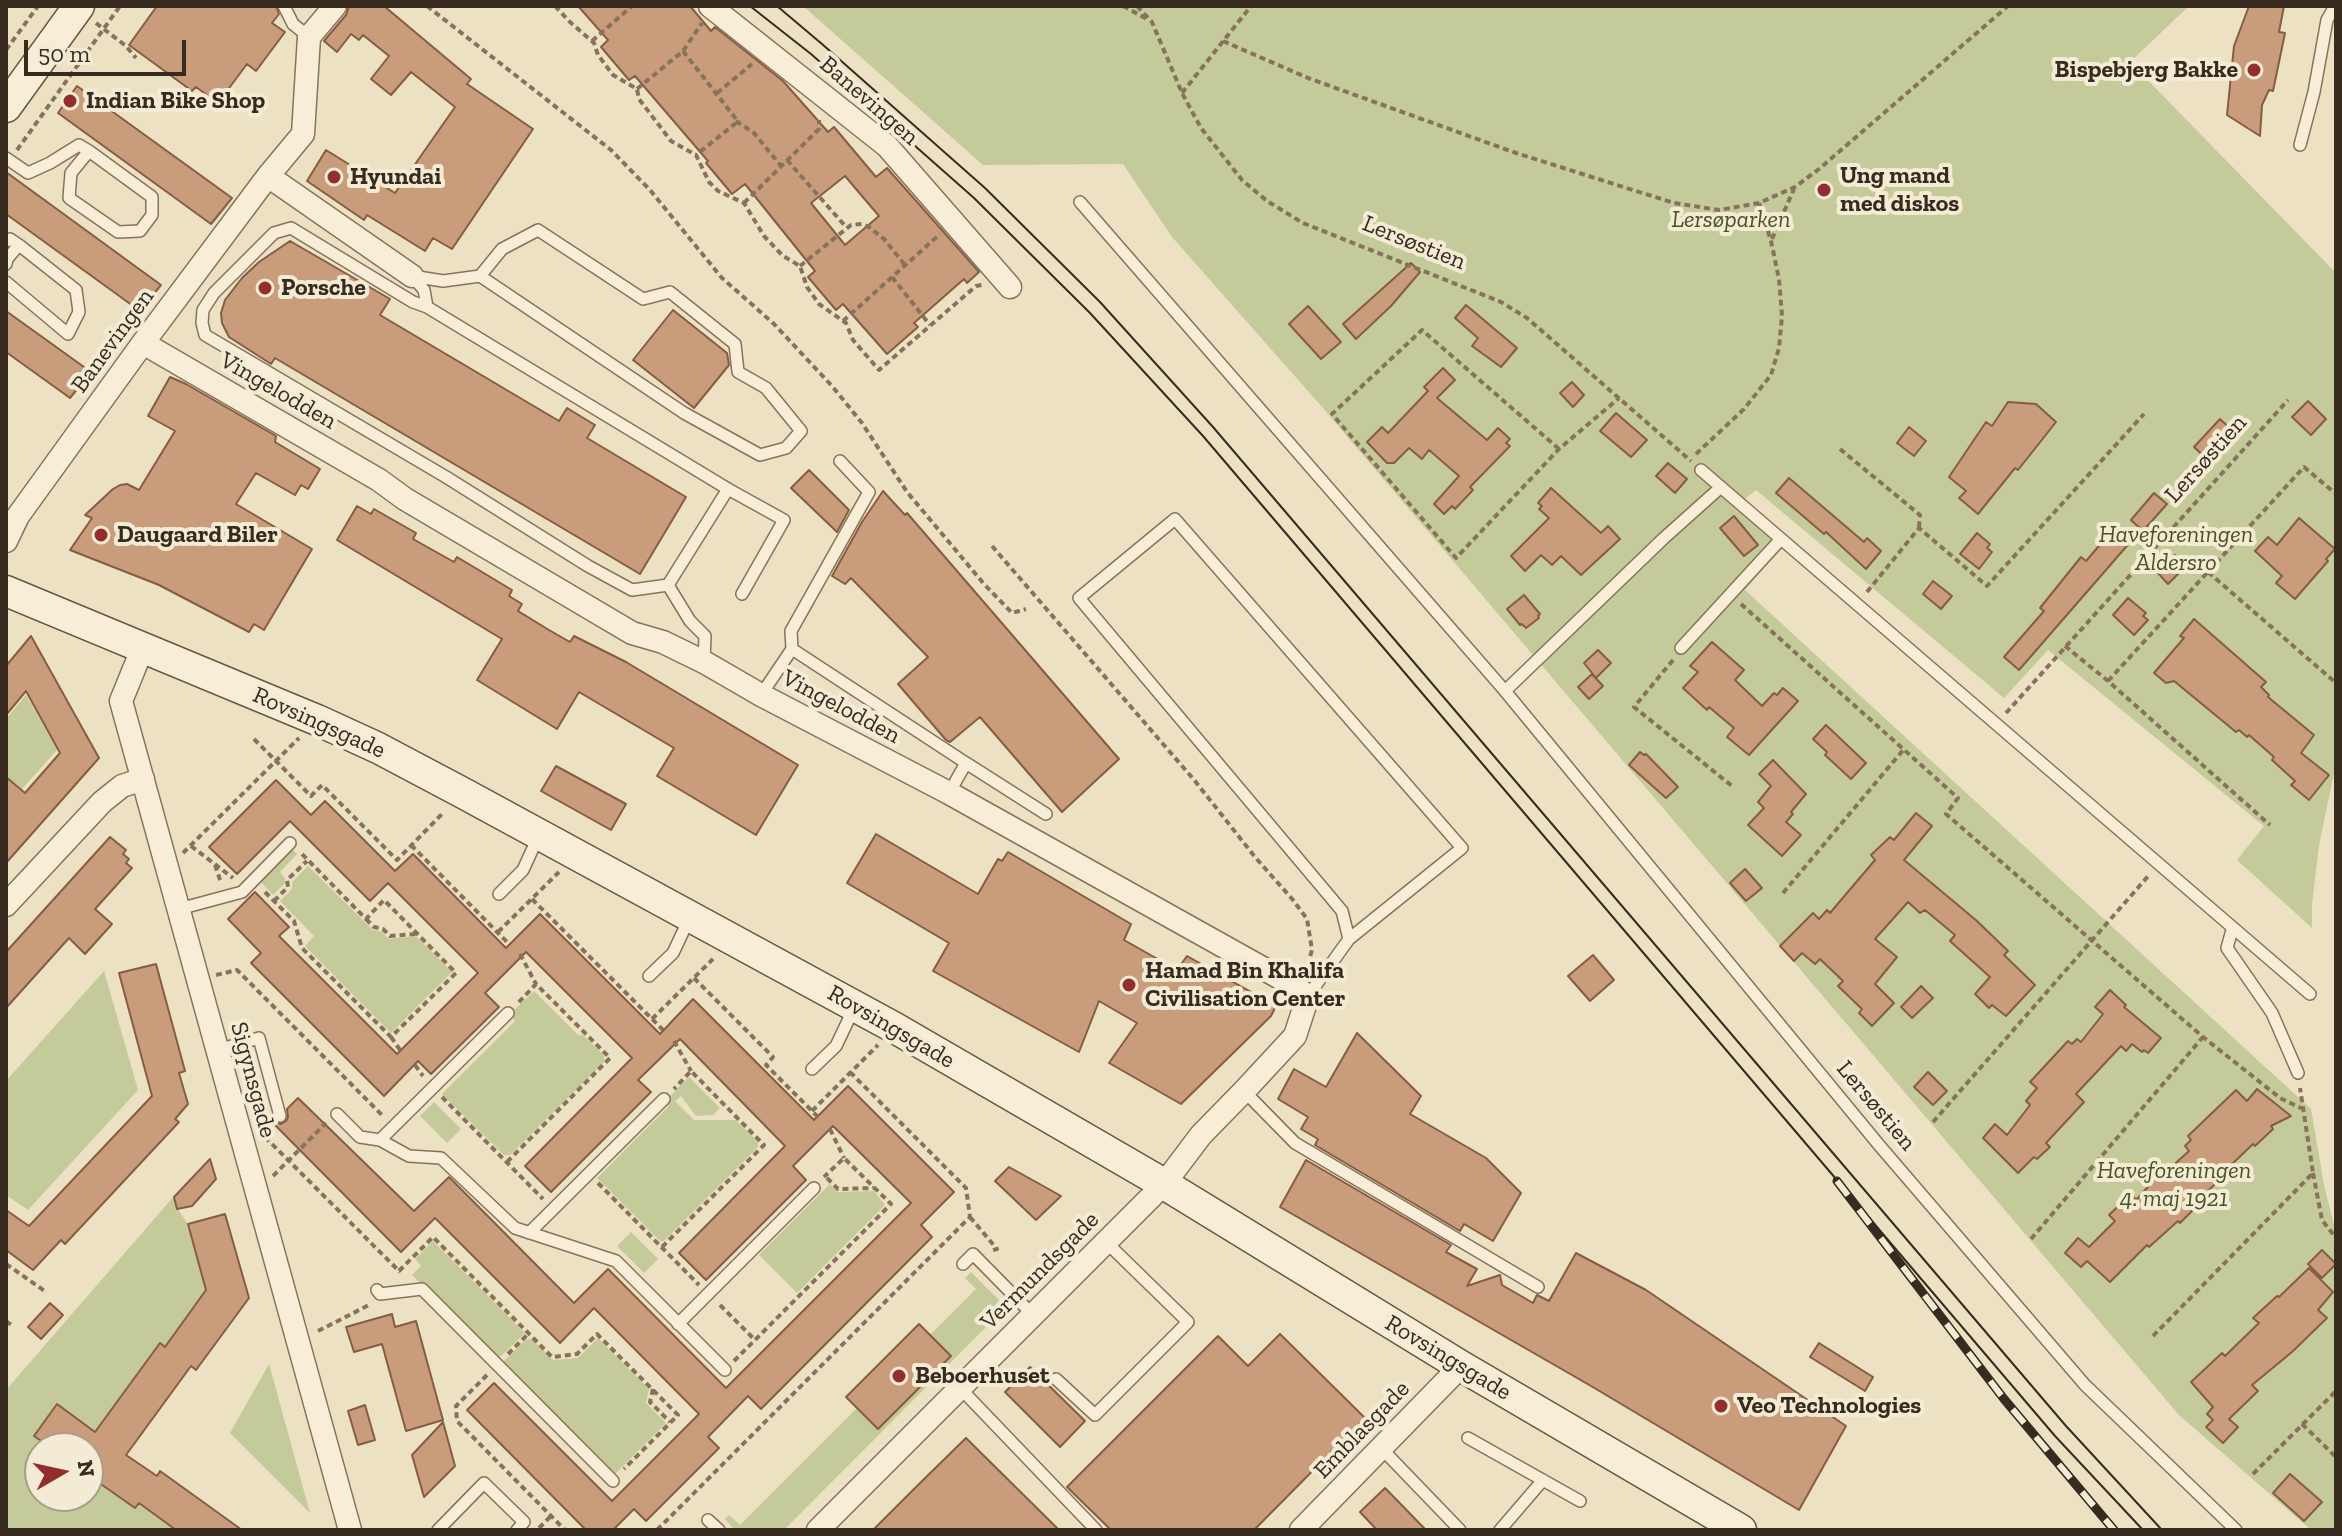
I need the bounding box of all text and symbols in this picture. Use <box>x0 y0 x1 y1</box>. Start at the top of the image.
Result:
scale bar <box>28 24 190 74</box>
text: 50 m <box>38 39 90 68</box>
street label: Banevingen <box>814 50 924 152</box>
place label: Bispebjerg Bakke <box>2055 56 2238 84</box>
marker: Bispebjerg Bakke <box>2245 61 2263 79</box>
place label: Indian Bike Shop <box>86 87 265 115</box>
marker: Indian Bike Shop <box>61 92 79 110</box>
place label: Ung mand med diskos <box>1840 162 1959 218</box>
place label: Hyundai <box>350 163 441 191</box>
marker: Hyundai <box>325 168 343 186</box>
marker: Ung mand med diskos <box>1815 181 1833 199</box>
park label: Lersøparken <box>1671 206 1791 234</box>
street label: Lersøstien <box>1358 209 1470 277</box>
place label: Porsche <box>281 274 366 302</box>
marker: Porsche <box>256 279 274 297</box>
street label: Banevingen <box>66 283 160 399</box>
street label: Vingelodden <box>214 346 342 436</box>
street label: Lersøstien <box>2159 409 2253 509</box>
place label: Daugaard Biler <box>117 521 278 549</box>
park label: Haveforeningen Aldersro <box>2099 521 2253 577</box>
marker: Daugaard Biler <box>92 526 110 544</box>
street label: Vingelodden <box>777 664 905 750</box>
street label: Rovsingsgade <box>248 681 390 765</box>
place label: Hamad Bin Khalifa Civilisation Center <box>1145 957 1345 1013</box>
marker: Hamad Bin Khalifa Civilisation Center <box>1120 976 1138 994</box>
street label: Rovsingsgade <box>822 979 960 1075</box>
street label: Sigynsgade <box>224 1019 282 1141</box>
street label: Lersøstien <box>1830 1055 1922 1157</box>
park label: Haveforeningen 4. maj 1921 <box>2097 1157 2251 1213</box>
street label: Vermundsgade <box>975 1206 1105 1336</box>
street label: Rovsingsgade <box>1380 1309 1516 1407</box>
place label: Beboerhuset <box>915 1362 1049 1390</box>
marker: Beboerhuset <box>890 1367 908 1385</box>
street label: Emblasgade <box>1308 1375 1416 1485</box>
place label: Veo Technologies <box>1737 1392 1921 1420</box>
marker: Veo Technologies <box>1712 1397 1730 1415</box>
north arrow <box>24 1432 104 1512</box>
text: N <box>72 1458 101 1479</box>

